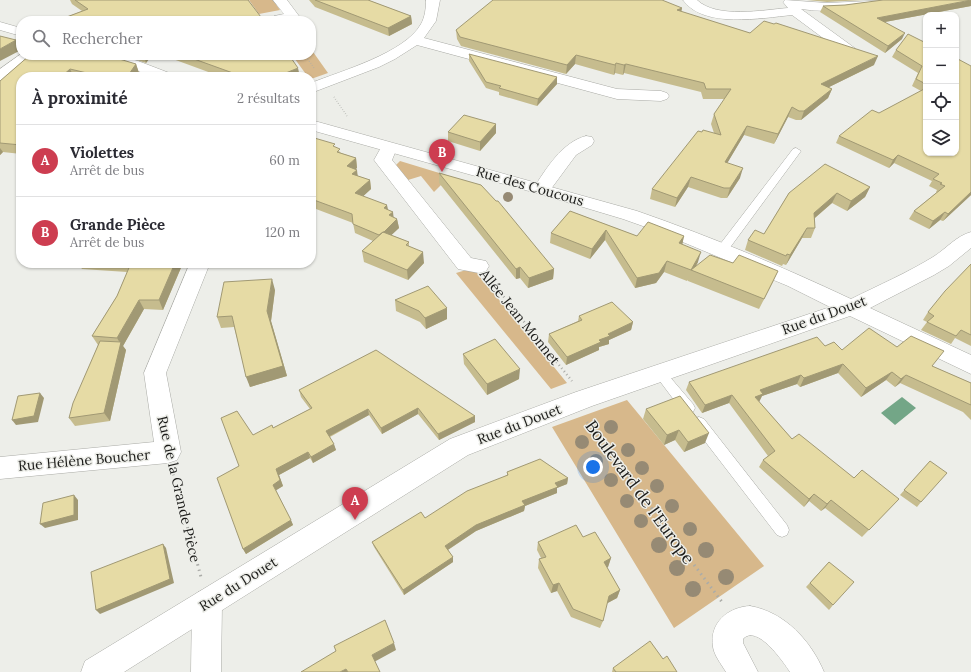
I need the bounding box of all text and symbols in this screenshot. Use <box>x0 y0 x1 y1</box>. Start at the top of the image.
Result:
map controls <box>923 12 959 156</box>
button: + <box>923 12 959 48</box>
search box <box>16 16 316 60</box>
icon: search <box>30 27 52 49</box>
text: Rechercher <box>62 29 142 48</box>
button: − <box>923 48 959 84</box>
button: locate <box>923 84 959 120</box>
text: À proximité <box>32 87 128 109</box>
text: 2 résultats <box>237 90 300 107</box>
button: layers <box>923 120 959 156</box>
pin: B <box>429 139 455 172</box>
text: Violettes <box>70 143 134 162</box>
text: A <box>41 152 49 169</box>
text: 60 m <box>269 152 300 169</box>
text: Arrêt de bus <box>70 162 144 179</box>
street label: Rue des Coucous <box>474 162 586 210</box>
text: Grande Pièce <box>70 215 165 234</box>
text: B <box>41 224 49 241</box>
text: 120 m <box>265 224 300 241</box>
text: Arrêt de bus <box>70 234 144 251</box>
street label: Allée Jean Monnet <box>475 265 564 369</box>
street label: Rue du Douet <box>779 291 869 339</box>
street label: Rue du Douet <box>474 399 564 448</box>
street label: Rue de la Grande Pièce <box>153 414 205 564</box>
street label: Boulevard de l'Europe <box>580 416 700 568</box>
street label: Rue Hélène Boucher <box>17 445 151 475</box>
your location <box>583 457 603 477</box>
pin: A <box>342 487 368 520</box>
street label: Rue du Douet <box>196 553 281 615</box>

